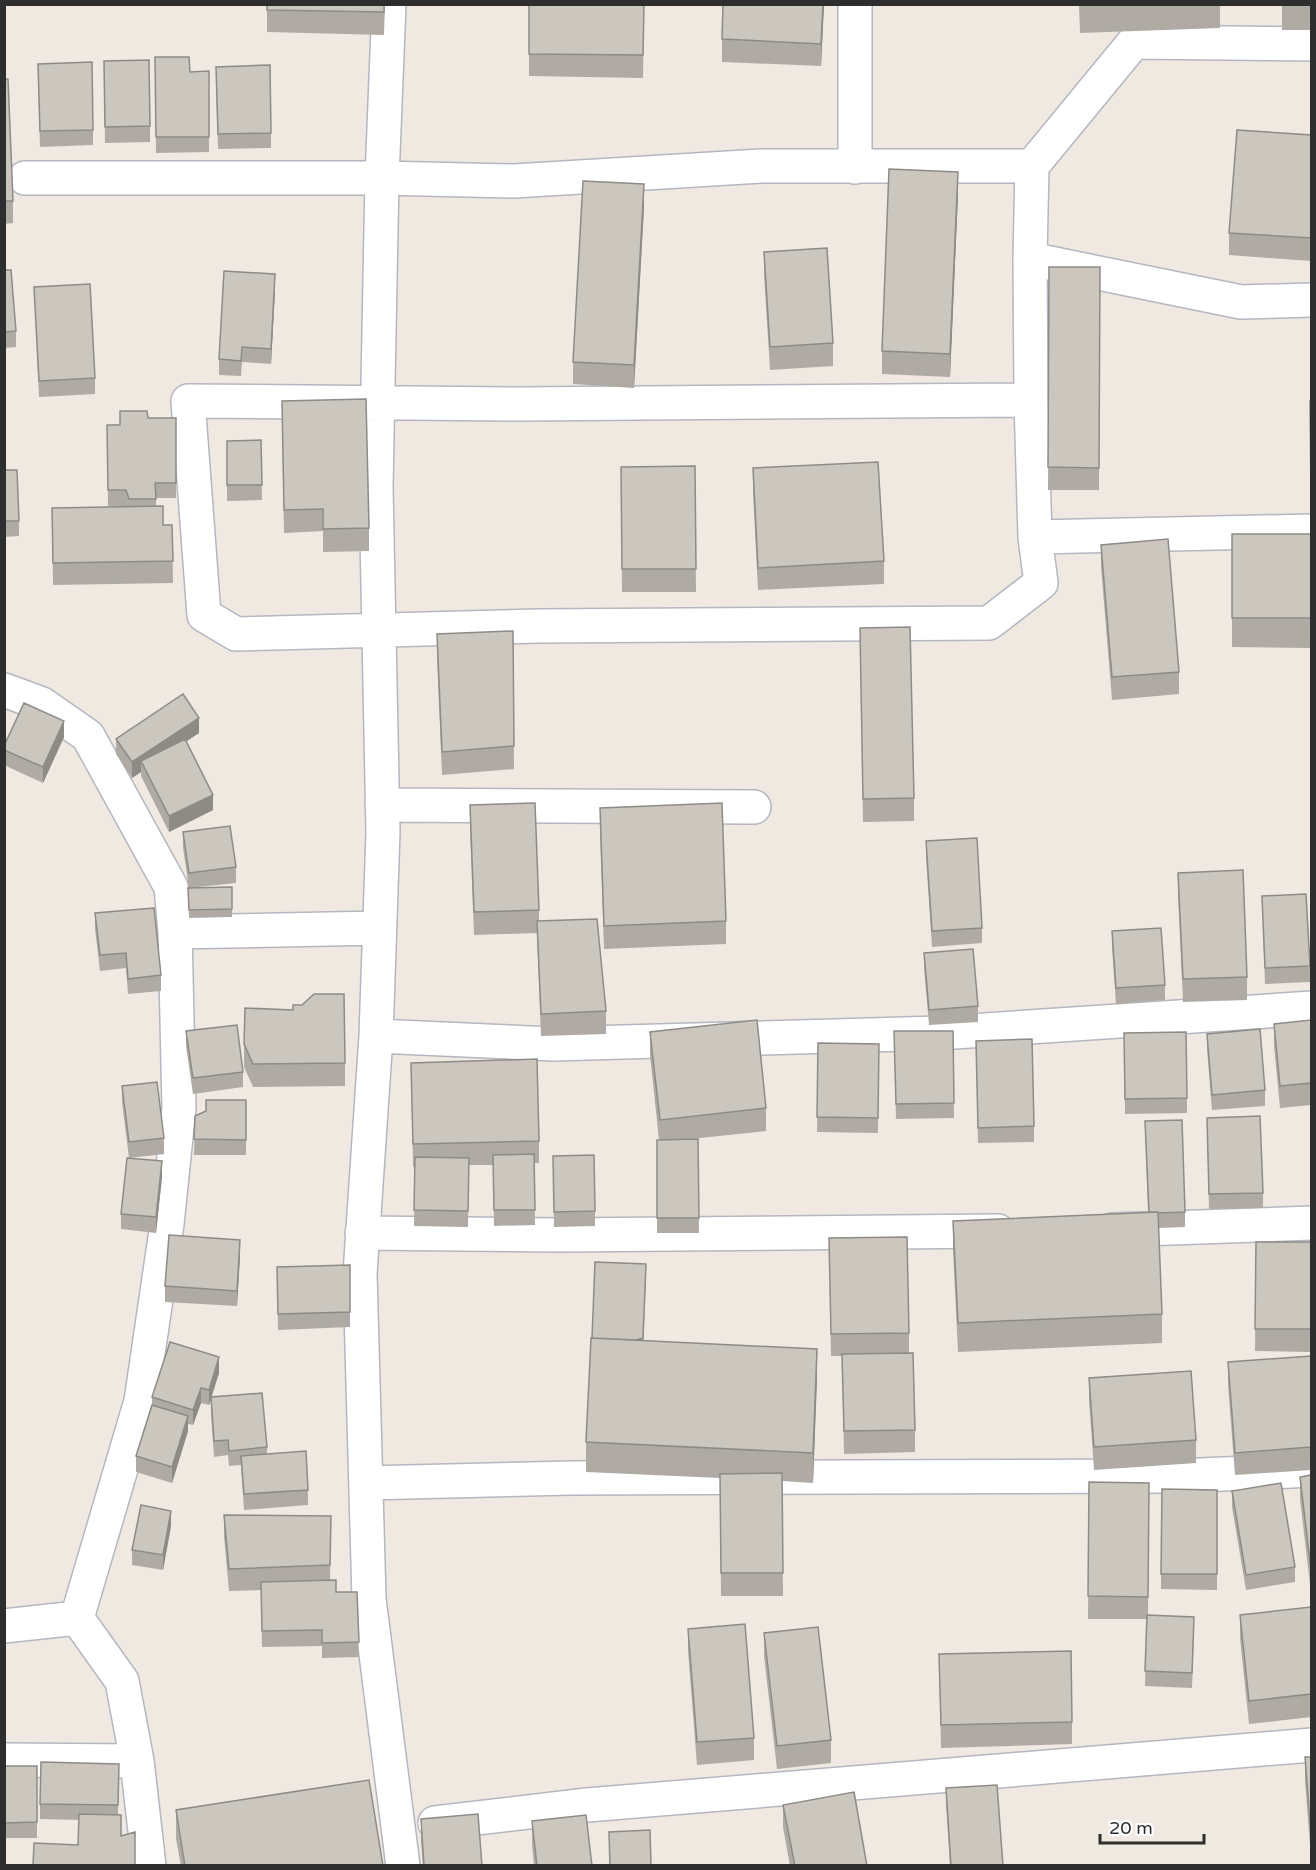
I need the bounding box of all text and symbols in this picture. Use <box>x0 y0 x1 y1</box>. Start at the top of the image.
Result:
scale bar <box>1100 1807 1204 1845</box>
text: 20 m <box>1109 1817 1153 1839</box>

